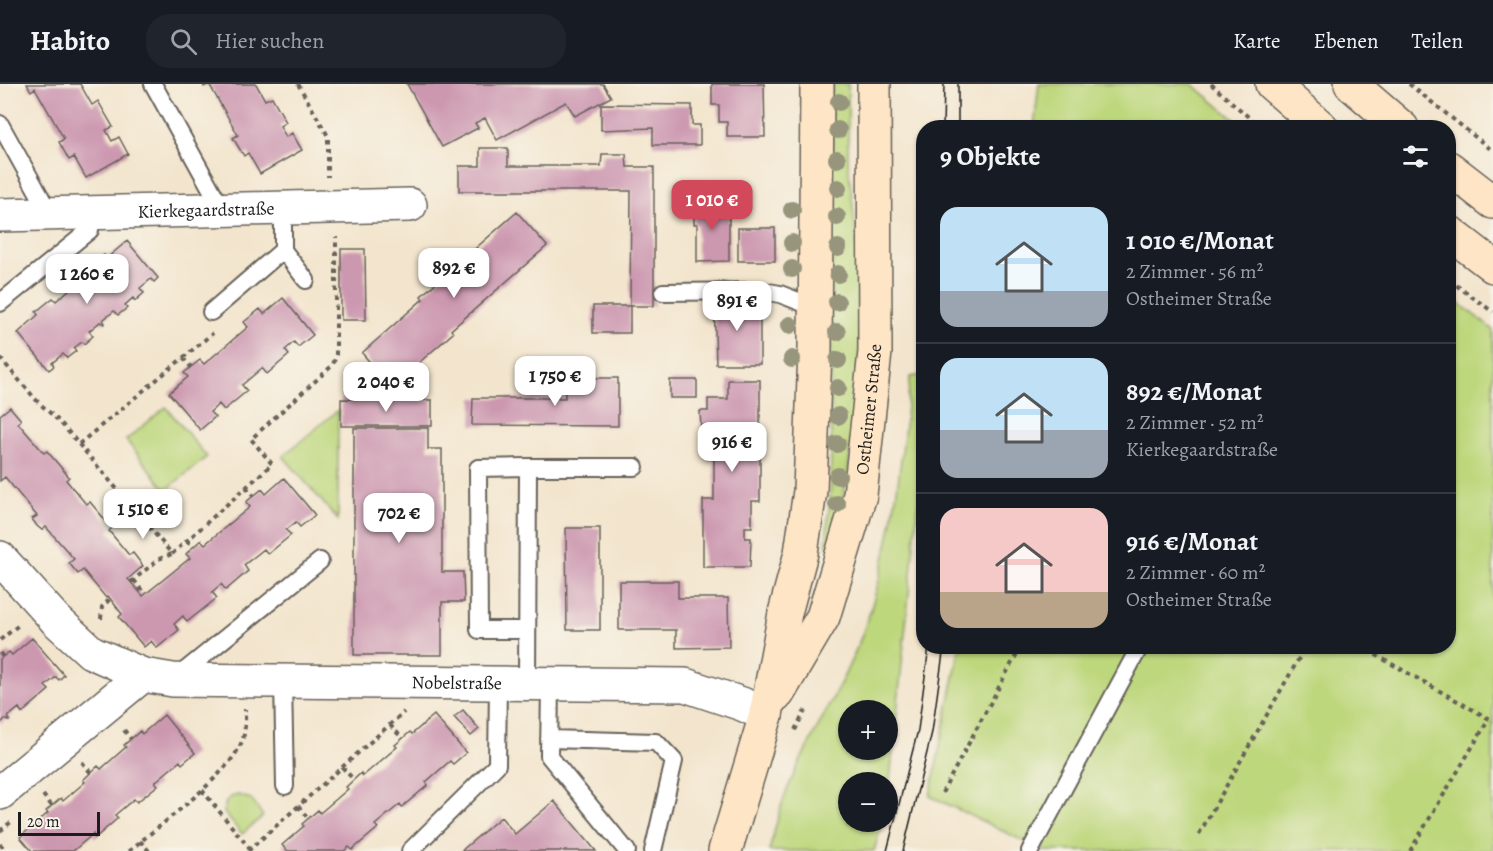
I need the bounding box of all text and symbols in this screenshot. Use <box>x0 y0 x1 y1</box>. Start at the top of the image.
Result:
search box <box>146 14 566 68</box>
text: Habito <box>30 22 110 60</box>
icon: search <box>167 25 200 58</box>
text: Hier suchen <box>215 26 324 56</box>
text: Karte <box>1233 27 1281 55</box>
text: Ebenen <box>1314 27 1378 55</box>
text: Teilen <box>1411 27 1463 55</box>
text: 9 Objekte <box>940 139 1041 174</box>
icon: filters <box>1399 140 1432 173</box>
pin: 1 010 € <box>657 180 767 231</box>
text: 1 010 € <box>686 186 738 213</box>
street label: Kierkegaardstraße <box>137 196 275 224</box>
text: 1 010 €/Monat <box>1126 223 1274 258</box>
icon: home <box>988 231 1060 303</box>
pin: 892 € <box>412 248 496 299</box>
pin: 1 260 € <box>32 254 142 305</box>
text: 892 € <box>432 254 476 281</box>
text: 2 Zimmer · 56 m² <box>1126 258 1263 285</box>
text: 1 260 € <box>60 260 114 287</box>
pin: 891 € <box>695 281 779 332</box>
text: Ostheimer Straße <box>1126 285 1272 312</box>
text: 891 € <box>717 287 757 314</box>
street label: Ostheimer Straße <box>850 344 887 476</box>
pin: 1 750 € <box>500 356 610 407</box>
pin: 2 040 € <box>331 362 441 413</box>
text: 1 750 € <box>529 362 581 389</box>
text: 2 040 € <box>357 368 415 395</box>
text: 892 €/Monat <box>1126 374 1262 409</box>
icon: home <box>988 382 1060 454</box>
text: 2 Zimmer · 52 m² <box>1126 409 1264 436</box>
pin: 916 € <box>690 422 774 473</box>
text: 916 € <box>712 428 752 455</box>
text: Kierkegaardstraße <box>1126 436 1278 463</box>
pin: 1 510 € <box>88 489 198 540</box>
pin: 702 € <box>357 493 441 544</box>
text: 1 510 € <box>117 495 169 522</box>
text: 702 € <box>377 499 421 526</box>
text: 916 €/Monat <box>1126 524 1258 559</box>
icon: home <box>988 532 1060 604</box>
text: 2 Zimmer · 60 m² <box>1126 559 1265 586</box>
text: Ostheimer Straße <box>1126 586 1272 613</box>
street label: Nobelstraße <box>412 670 502 695</box>
map controls <box>838 700 898 832</box>
button: + <box>838 700 898 760</box>
button: − <box>838 772 898 832</box>
scale bar <box>18 809 100 836</box>
text: 20 m <box>27 811 60 833</box>

